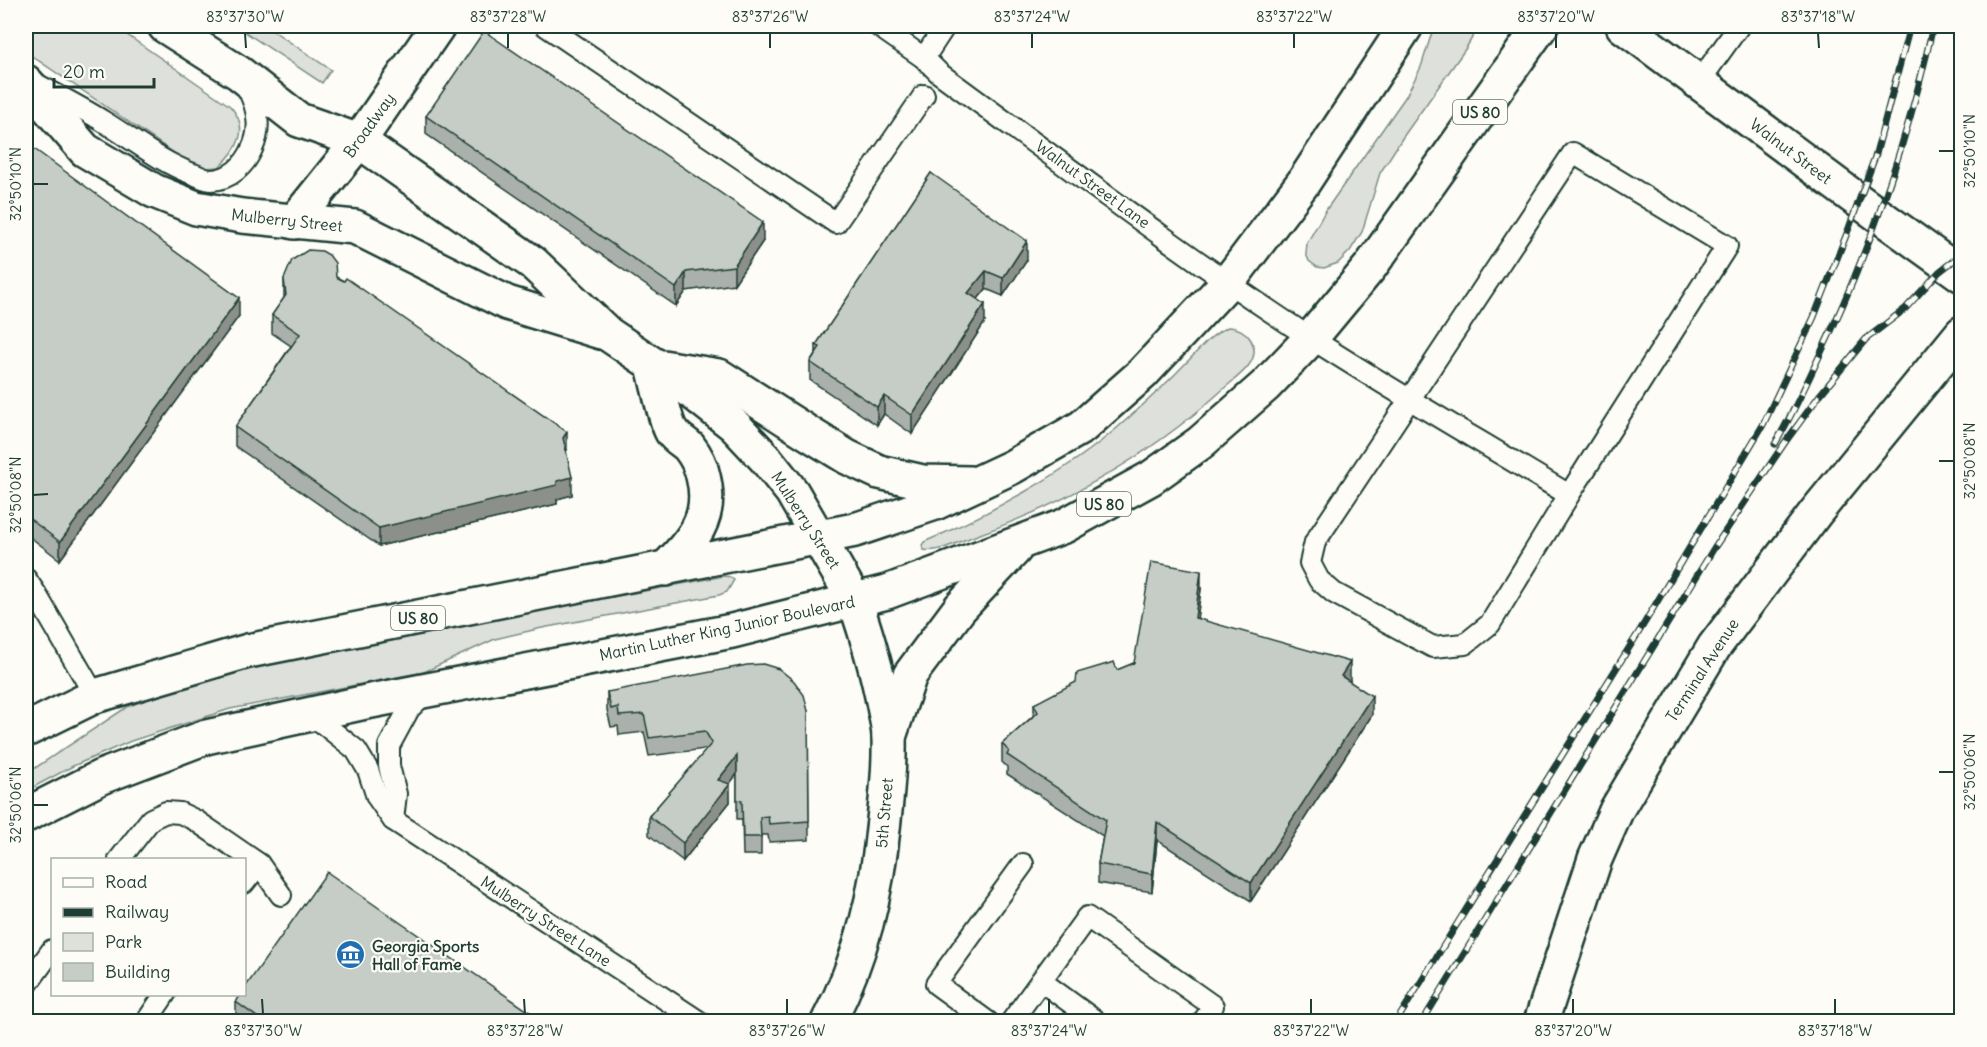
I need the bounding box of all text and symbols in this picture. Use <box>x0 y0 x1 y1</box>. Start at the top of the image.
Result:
text: 83°37'30"W <box>206 7 284 26</box>
text: 83°37'28"W <box>470 7 547 26</box>
text: 83°37'26"W <box>732 7 809 26</box>
text: 83°37'24"W <box>994 7 1071 26</box>
text: 83°37'22"W <box>1256 7 1332 26</box>
text: 83°37'20"W <box>1517 7 1595 26</box>
text: 83°37'18"W <box>1781 7 1855 26</box>
scale bar <box>54 51 154 89</box>
text: 20 m <box>63 60 105 83</box>
street label: Broadway <box>339 89 399 161</box>
road number: US 80 <box>1453 100 1507 124</box>
street label: Walnut Street <box>1746 114 1836 189</box>
text: 32°50'10"N <box>1960 114 1979 188</box>
street label: Walnut Street Lane <box>1032 136 1154 232</box>
text: 32°50'10"N <box>6 147 25 221</box>
street label: Mulberry Street <box>230 204 344 236</box>
text: 32°50'08"N <box>1960 422 1979 500</box>
text: 32°50'08"N <box>6 456 25 534</box>
street label: Mulberry Street <box>767 468 845 573</box>
road number: US 80 <box>1077 492 1131 516</box>
street label: Martin Luther King Junior Boulevard <box>597 591 857 665</box>
road number: US 80 <box>391 606 445 630</box>
street label: Terminal Avenue <box>1661 614 1743 726</box>
text: 32°50'06"N <box>1960 733 1979 811</box>
text: 32°50'06"N <box>6 766 25 844</box>
street label: 5th Street <box>871 776 897 849</box>
legend <box>51 858 246 996</box>
text: Road <box>105 870 148 893</box>
street label: Mulberry Street Lane <box>477 871 615 971</box>
text: Railway <box>105 900 169 923</box>
text: Park <box>105 930 142 953</box>
place label: Georgia Sports Hall of Fame <box>372 936 479 974</box>
museum icon: Georgia Sports Hall of Fame <box>335 939 367 971</box>
text: Building <box>105 960 170 983</box>
text: 83°37'30"W <box>224 1021 302 1040</box>
text: 83°37'28"W <box>487 1021 564 1040</box>
text: 83°37'26"W <box>749 1021 826 1040</box>
text: 83°37'24"W <box>1011 1021 1088 1040</box>
text: 83°37'22"W <box>1273 1021 1349 1040</box>
text: 83°37'20"W <box>1534 1021 1612 1040</box>
text: 83°37'18"W <box>1798 1021 1872 1040</box>

